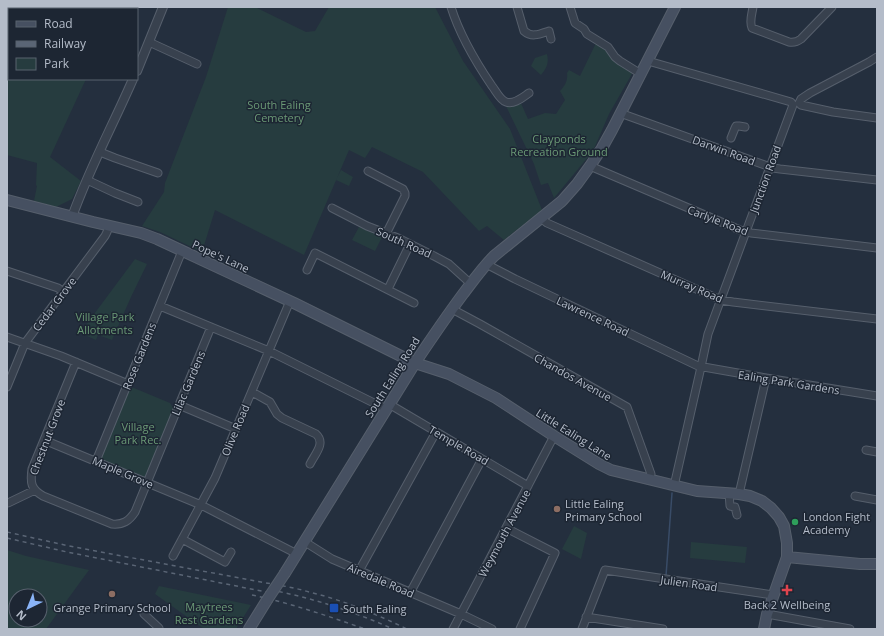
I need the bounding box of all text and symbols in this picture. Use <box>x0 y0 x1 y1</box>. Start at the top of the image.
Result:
legend <box>8 8 138 80</box>
text: Road <box>44 15 73 32</box>
text: Railway <box>44 35 87 52</box>
text: Park <box>44 55 70 72</box>
park label: South Ealing Cemetery <box>247 97 311 125</box>
park label: Clayponds Recreation Ground <box>510 131 608 159</box>
street label: Darwin Road <box>691 132 757 168</box>
street label: Junction Road <box>745 143 784 216</box>
street label: Carlyle Road <box>685 202 751 238</box>
street label: South Road <box>374 223 434 261</box>
street label: Pope's Lane <box>190 236 252 276</box>
street label: Murray Road <box>659 266 725 306</box>
street label: Cedar Grove <box>29 274 79 334</box>
street label: Lawrence Road <box>554 293 632 339</box>
park label: Village Park Allotments <box>75 309 135 337</box>
street label: Rose Gardens <box>119 320 159 392</box>
street label: South Ealing Road <box>361 334 423 420</box>
street label: Lilac Gardens <box>168 348 208 418</box>
street label: Chandos Avenue <box>532 350 614 404</box>
street label: Ealing Park Gardens <box>737 367 841 397</box>
street label: Chestnut Grove <box>26 397 68 477</box>
street label: Olive Road <box>217 402 253 458</box>
street label: Little Ealing Lane <box>533 405 615 463</box>
park label: Village Park Rec. <box>115 419 162 447</box>
street label: Temple Road <box>426 422 492 468</box>
street label: Maple Grove <box>90 452 156 492</box>
street label: Weymouth Avenue <box>475 487 533 579</box>
place label: Little Ealing Primary School <box>565 496 642 524</box>
marker: Little Ealing Primary School <box>552 504 562 514</box>
place label: London Fight Academy <box>803 509 870 537</box>
marker: London Fight Academy <box>790 517 800 527</box>
street label: Airedale Road <box>345 559 417 601</box>
street label: Julien Road <box>659 571 718 594</box>
marker: Back 2 Wellbeing <box>781 584 793 596</box>
north arrow <box>8 588 48 628</box>
marker: Grange Primary School <box>107 589 117 599</box>
place label: Back 2 Wellbeing <box>744 597 830 612</box>
park label: Maytrees Rest Gardens <box>175 599 243 627</box>
place label: Grange Primary School <box>53 600 171 615</box>
place label: South Ealing <box>343 601 406 616</box>
marker: South Ealing <box>328 602 340 614</box>
text: N <box>12 607 29 624</box>

